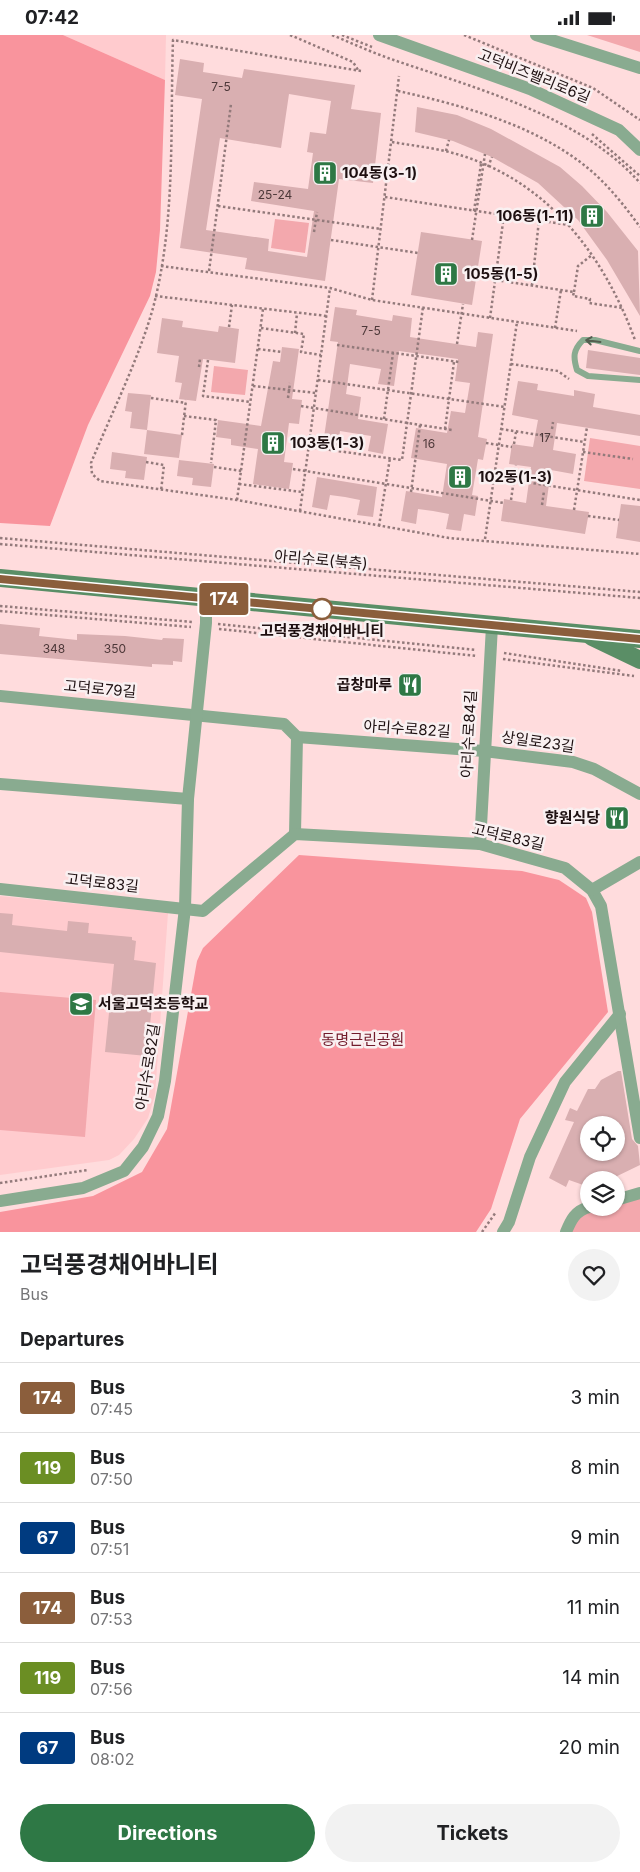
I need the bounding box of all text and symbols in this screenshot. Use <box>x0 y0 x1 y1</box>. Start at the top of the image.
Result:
text: 07:42 <box>25 6 79 29</box>
street label: 고덕비즈밸리로6길 <box>475 44 593 107</box>
house number: 7-5 <box>211 79 231 94</box>
building icon: 104동(3-1) <box>312 160 338 186</box>
place label: 104동(3-1) <box>342 163 417 182</box>
house number: 25-24 <box>258 187 293 202</box>
building icon: 106동(1-11) <box>579 203 605 229</box>
place label: 106동(1-11) <box>496 206 574 225</box>
building icon: 105동(1-5) <box>433 261 459 287</box>
place label: 105동(1-5) <box>464 264 538 283</box>
house number: 7-5 <box>361 323 381 338</box>
one-way arrow <box>585 336 601 346</box>
building icon: 103동(1-3) <box>260 430 286 456</box>
house number: 17 <box>539 430 551 445</box>
place label: 103동(1-3) <box>290 433 364 452</box>
house number: 16 <box>423 436 435 451</box>
building icon: 102동(1-3) <box>447 464 473 490</box>
place label: 102동(1-3) <box>478 467 552 486</box>
street label: 아리수로(북측) <box>274 546 369 573</box>
line badge: 174 <box>195 583 253 615</box>
text: 174 <box>209 588 239 609</box>
marker: 고덕풍경채어바니티 <box>311 598 333 620</box>
place label: 고덕풍경채어바니티 <box>260 621 384 640</box>
house number: 348 <box>43 641 65 656</box>
house number: 350 <box>104 641 126 656</box>
restaurant icon: 곱창마루 <box>397 672 423 698</box>
place label: 곱창마루 <box>337 675 392 694</box>
street label: 고덕로79길 <box>63 676 137 701</box>
street label: 아리수로84길 <box>457 690 480 778</box>
street label: 아리수로82길 <box>363 716 451 741</box>
street label: 상일로23길 <box>500 727 576 756</box>
restaurant icon: 향원식당 <box>604 805 630 831</box>
place label: 향원식당 <box>545 808 600 827</box>
street label: 고덕로83길 <box>470 819 546 854</box>
street label: 고덕로83길 <box>64 869 140 896</box>
school or university icon: 서울고덕초등학교 <box>68 991 94 1017</box>
place label: 서울고덕초등학교 <box>98 994 209 1013</box>
street label: 아리수로82길 <box>131 1022 164 1112</box>
park label: 동명근린공원 <box>322 1030 404 1049</box>
map controls <box>580 1116 625 1216</box>
button: locate <box>580 1116 625 1161</box>
button: layers <box>580 1171 625 1216</box>
button: heart <box>568 1249 620 1301</box>
text: 고덕풍경채어바니티 <box>20 1250 219 1279</box>
text: Bus <box>20 1284 48 1304</box>
text: Departures <box>20 1328 124 1351</box>
text: Bus <box>90 1376 125 1399</box>
text: 3 min <box>570 1386 620 1409</box>
text: 174 <box>33 1387 62 1408</box>
text: 07:45 <box>90 1399 133 1419</box>
text: Bus <box>90 1446 125 1469</box>
text: 8 min <box>570 1456 620 1479</box>
text: 119 <box>34 1457 61 1478</box>
text: 07:50 <box>90 1469 133 1489</box>
text: Bus <box>90 1516 125 1539</box>
text: 9 min <box>570 1526 620 1549</box>
text: 67 <box>36 1527 59 1548</box>
text: 07:51 <box>90 1539 129 1559</box>
text: Bus <box>90 1586 125 1609</box>
text: 11 min <box>567 1596 620 1619</box>
text: 174 <box>33 1597 62 1618</box>
text: 07:53 <box>90 1609 133 1629</box>
text: Bus <box>90 1656 125 1679</box>
text: 14 min <box>562 1666 620 1689</box>
text: 119 <box>34 1667 61 1688</box>
text: 07:56 <box>90 1679 133 1699</box>
text: Bus <box>90 1726 125 1749</box>
text: 20 min <box>559 1736 620 1759</box>
text: 67 <box>36 1737 59 1758</box>
text: 08:02 <box>90 1749 134 1769</box>
button: Directions <box>20 1804 315 1862</box>
button: Tickets <box>325 1804 620 1862</box>

